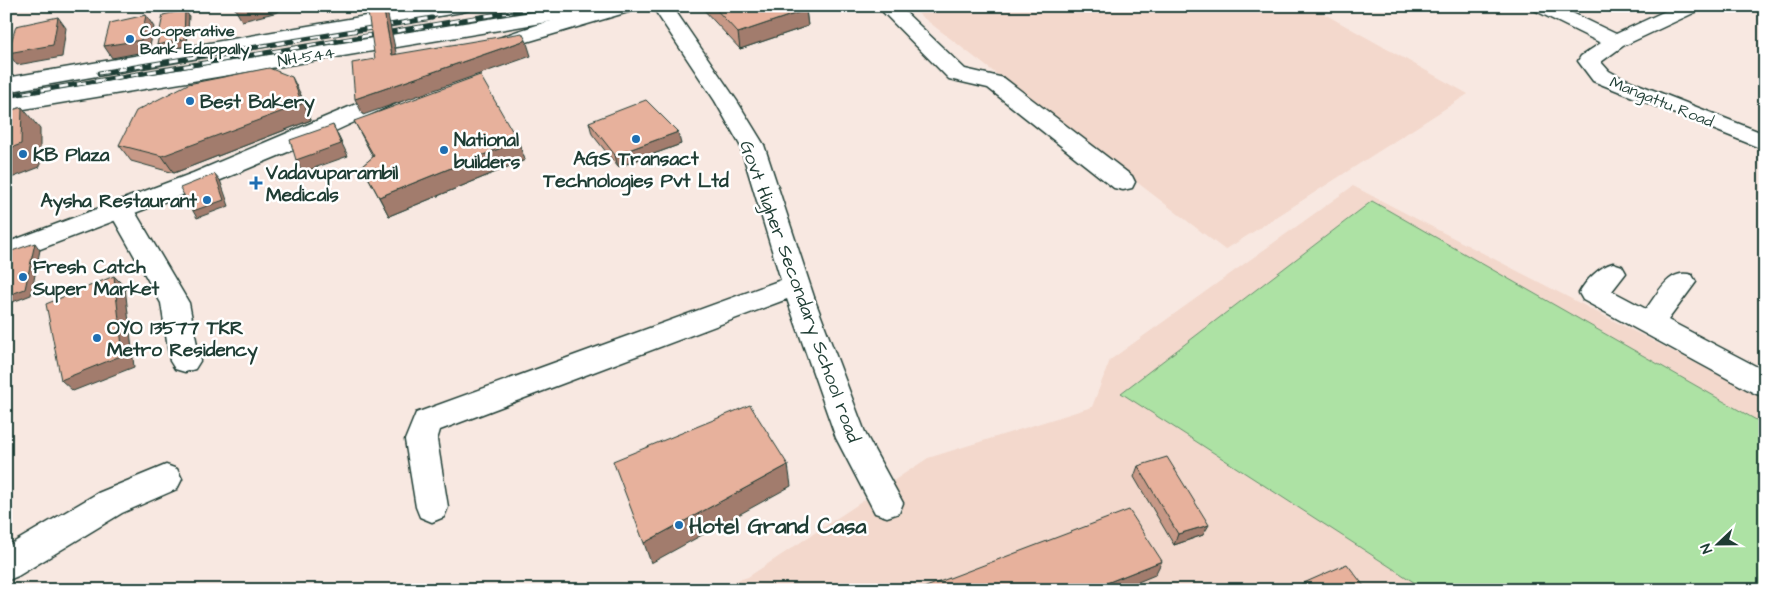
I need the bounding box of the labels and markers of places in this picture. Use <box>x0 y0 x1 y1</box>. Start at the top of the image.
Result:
place label: Co-operative Bank Edappally <box>140 20 250 61</box>
marker: Co-operative Bank Edappally <box>124 33 136 45</box>
place label: Best Bakery <box>200 89 315 117</box>
marker: Best Bakery <box>184 95 196 107</box>
place label: National builders <box>454 127 521 176</box>
marker: AGS Transact Technologies Pvt Ltd <box>630 133 642 145</box>
place label: KB Plaza <box>33 142 110 169</box>
marker: National builders <box>438 144 450 156</box>
place label: AGS Transact Technologies Pvt Ltd <box>542 146 729 196</box>
marker: KB Plaza <box>17 148 29 160</box>
place label: Vadavuparambil Medicals <box>265 160 398 209</box>
marker: Vadavuparambil Medicals <box>250 177 262 189</box>
place label: Aysha Restaurant <box>40 188 197 216</box>
marker: Aysha Restaurant <box>201 194 213 206</box>
place label: Fresh Catch Super Market <box>32 254 160 303</box>
marker: Fresh Catch Super Market <box>17 271 29 283</box>
place label: OYO 13577 TKR Metro Residency <box>107 315 258 365</box>
marker: OYO 13577 TKR Metro Residency <box>91 332 103 344</box>
place label: Hotel Grand Casa <box>689 511 867 542</box>
marker: Hotel Grand Casa <box>673 519 685 531</box>

